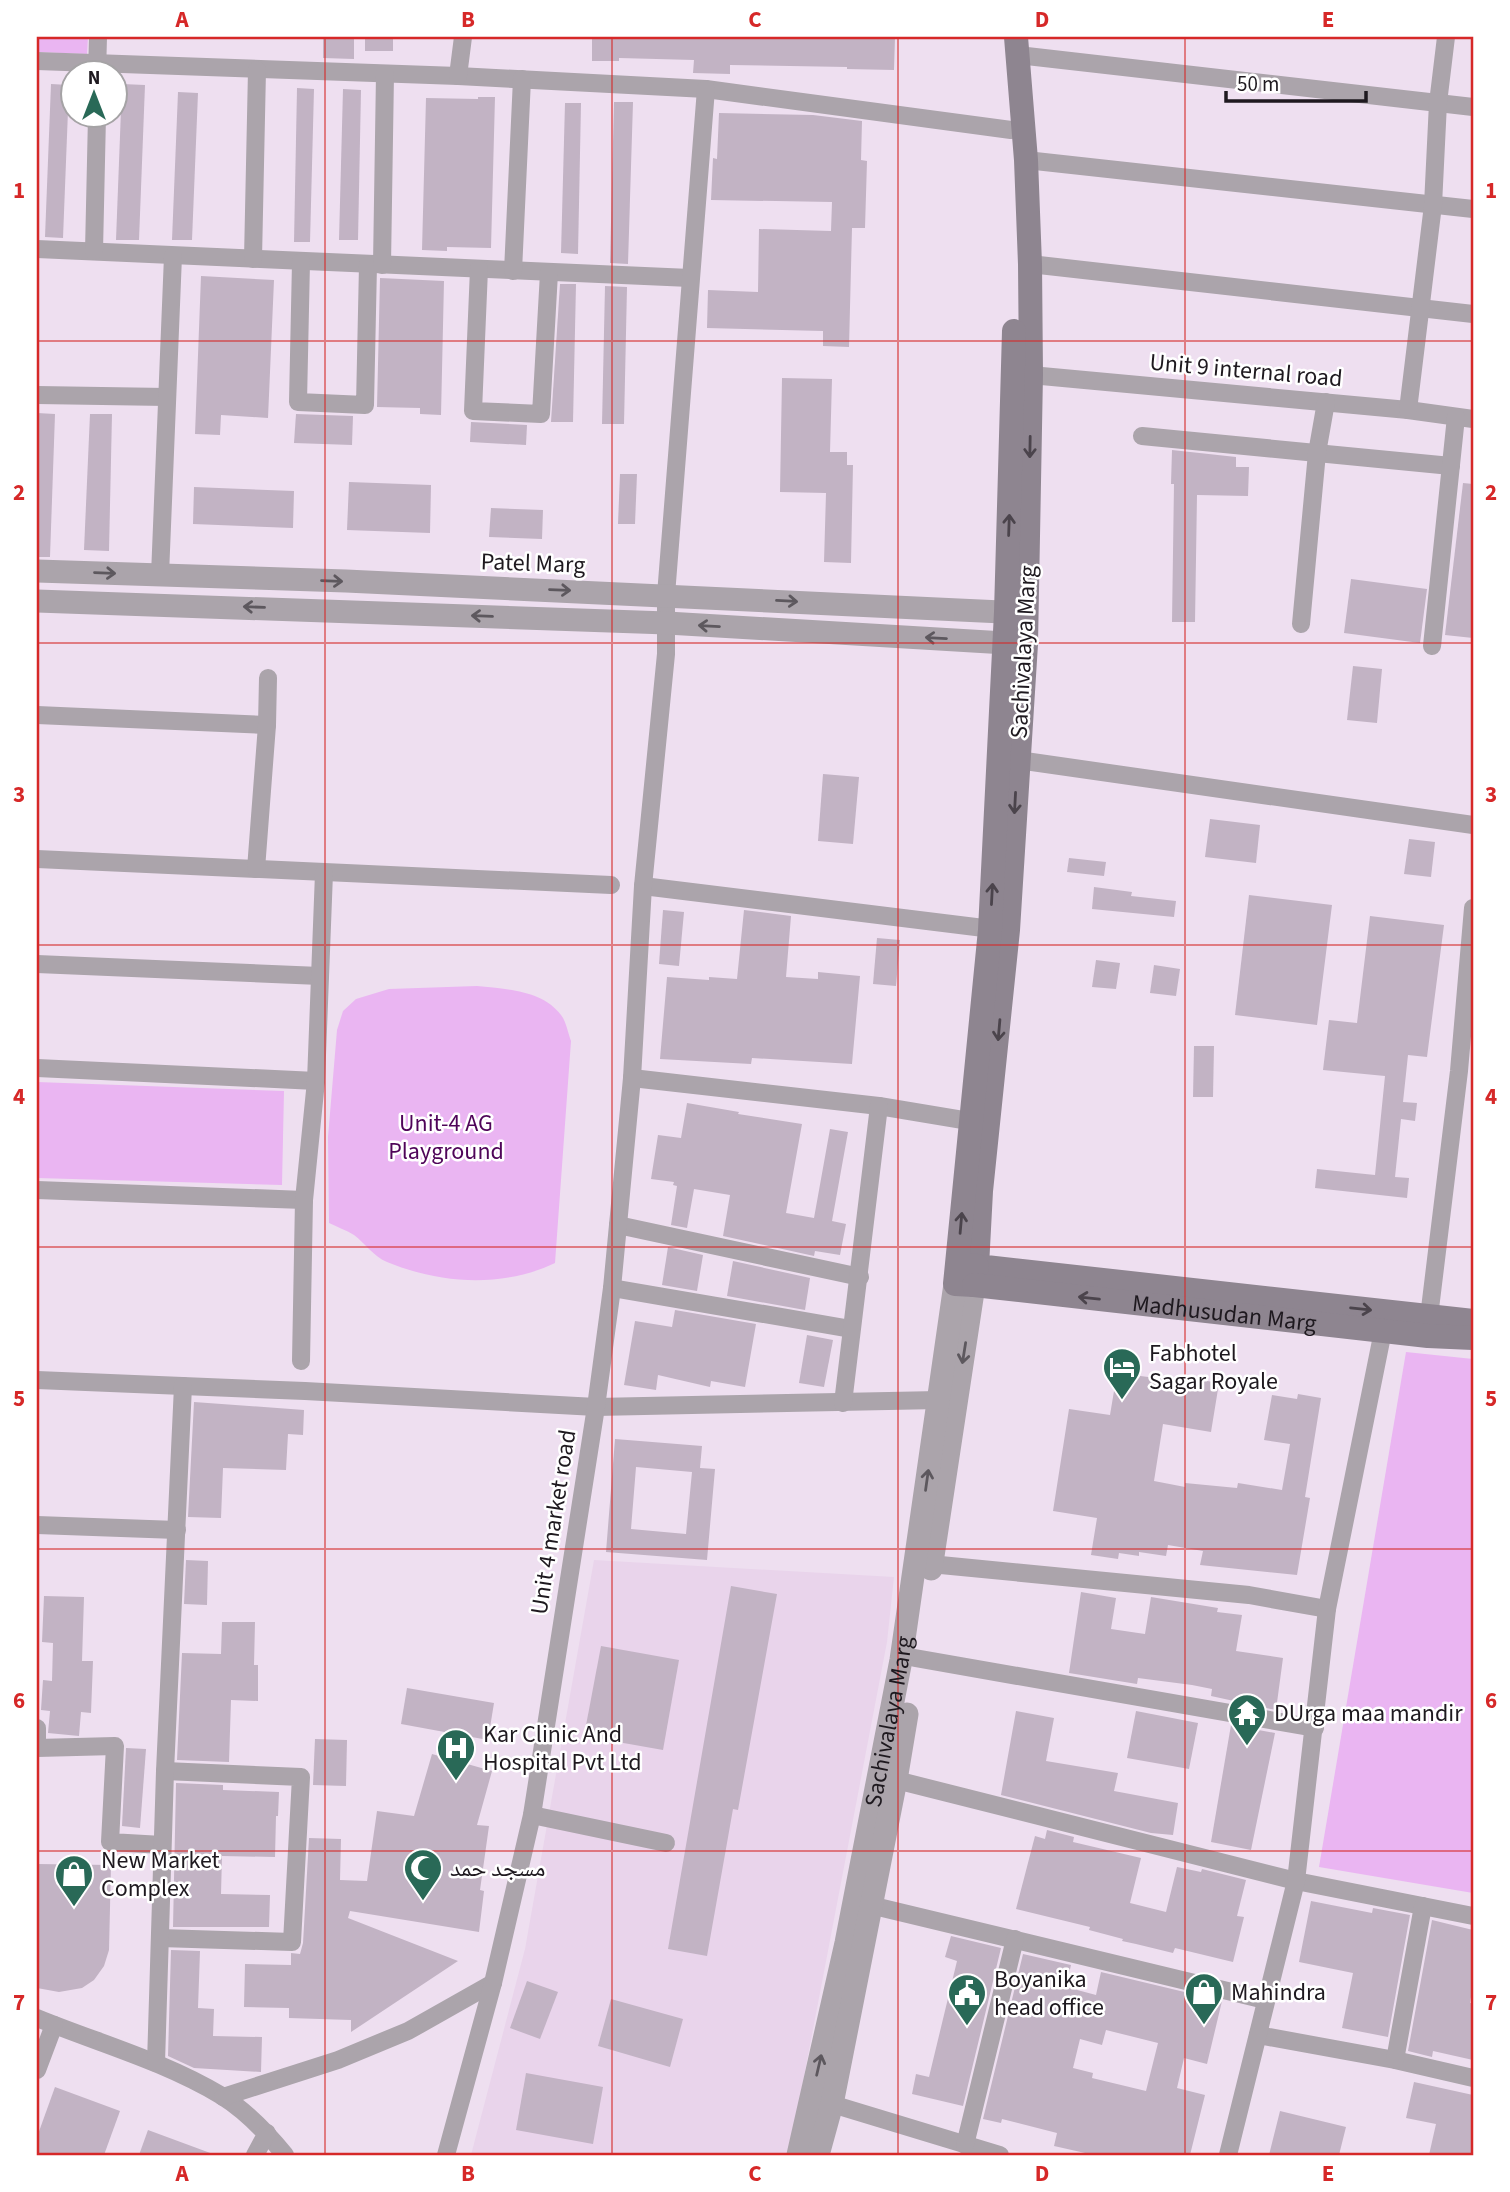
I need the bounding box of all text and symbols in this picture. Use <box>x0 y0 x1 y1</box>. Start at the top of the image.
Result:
text: A <box>174 3 189 36</box>
text: B <box>461 3 475 36</box>
text: C <box>748 3 762 36</box>
text: D <box>1035 3 1049 36</box>
text: E <box>1322 3 1334 36</box>
north arrow <box>60 60 130 130</box>
scale bar <box>1226 60 1366 104</box>
text: N <box>88 65 100 92</box>
text: 50 m <box>1237 69 1279 99</box>
text: 1 <box>13 174 25 207</box>
text: 1 <box>1485 174 1497 207</box>
street label: Unit 9 internal road <box>1148 345 1344 396</box>
one-way arrow <box>1023 436 1036 459</box>
text: 2 <box>13 476 25 509</box>
text: 2 <box>1485 476 1497 509</box>
one-way arrow <box>1002 514 1016 537</box>
street label: Patel Marg <box>480 544 586 583</box>
street label: Sachivalaya Marg <box>1001 565 1046 739</box>
one-way arrow <box>93 567 116 580</box>
one-way arrow <box>321 574 344 587</box>
one-way arrow <box>548 584 571 597</box>
one-way arrow <box>775 595 798 608</box>
one-way arrow <box>243 601 266 614</box>
one-way arrow <box>471 610 494 623</box>
one-way arrow <box>698 619 721 632</box>
one-way arrow <box>925 632 948 645</box>
text: 3 <box>13 778 25 811</box>
text: 3 <box>1485 778 1497 811</box>
one-way arrow <box>1008 791 1021 814</box>
one-way arrow <box>985 883 998 906</box>
one-way arrow <box>992 1018 1005 1041</box>
text: 4 <box>13 1080 25 1113</box>
text: 4 <box>1485 1080 1497 1113</box>
park label: Unit-4 AG Playground <box>388 1106 504 1169</box>
one-way arrow <box>955 1212 968 1234</box>
street label: Madhusudan Marg <box>1130 1286 1318 1341</box>
one-way arrow <box>1078 1291 1101 1304</box>
one-way arrow <box>1349 1303 1372 1316</box>
place label: Fabhotel Sagar Royale <box>1149 1336 1278 1399</box>
one-way arrow <box>957 1341 970 1364</box>
hotel icon: Fabhotel Sagar Royale <box>1101 1346 1143 1401</box>
text: 5 <box>13 1382 25 1415</box>
text: 5 <box>1485 1382 1497 1415</box>
street label: Unit 4 market road <box>522 1427 585 1617</box>
one-way arrow <box>921 1469 934 1492</box>
street label: Sachivalaya Marg <box>856 1634 922 1810</box>
text: 6 <box>13 1684 25 1717</box>
text: 6 <box>1485 1684 1497 1717</box>
temple icon: DUrga maa mandir <box>1226 1692 1268 1747</box>
place label: DUrga maa mandir <box>1274 1696 1463 1731</box>
place label: Kar Clinic And Hospital Pvt Ltd <box>483 1717 642 1780</box>
hospital icon: Kar Clinic And Hospital Pvt Ltd <box>435 1727 477 1782</box>
place label: New Market Complex <box>101 1843 220 1906</box>
mosque icon: مسجد حمد <box>402 1847 444 1902</box>
place label: مسجد حمد <box>450 1851 546 1886</box>
shop icon: New Market Complex <box>53 1853 95 1908</box>
place label: Boyanika head office <box>994 1962 1104 2025</box>
shop icon: Mahindra <box>1183 1971 1225 2026</box>
public building icon: Boyanika head office <box>946 1972 988 2027</box>
place label: Mahindra <box>1231 1975 1326 2010</box>
text: 7 <box>13 1986 25 2019</box>
text: 7 <box>1485 1986 1497 2019</box>
one-way arrow <box>813 2054 827 2077</box>
text: A <box>174 2157 189 2190</box>
text: B <box>461 2157 475 2190</box>
text: C <box>748 2157 762 2190</box>
text: D <box>1035 2157 1049 2190</box>
text: E <box>1322 2157 1334 2190</box>

